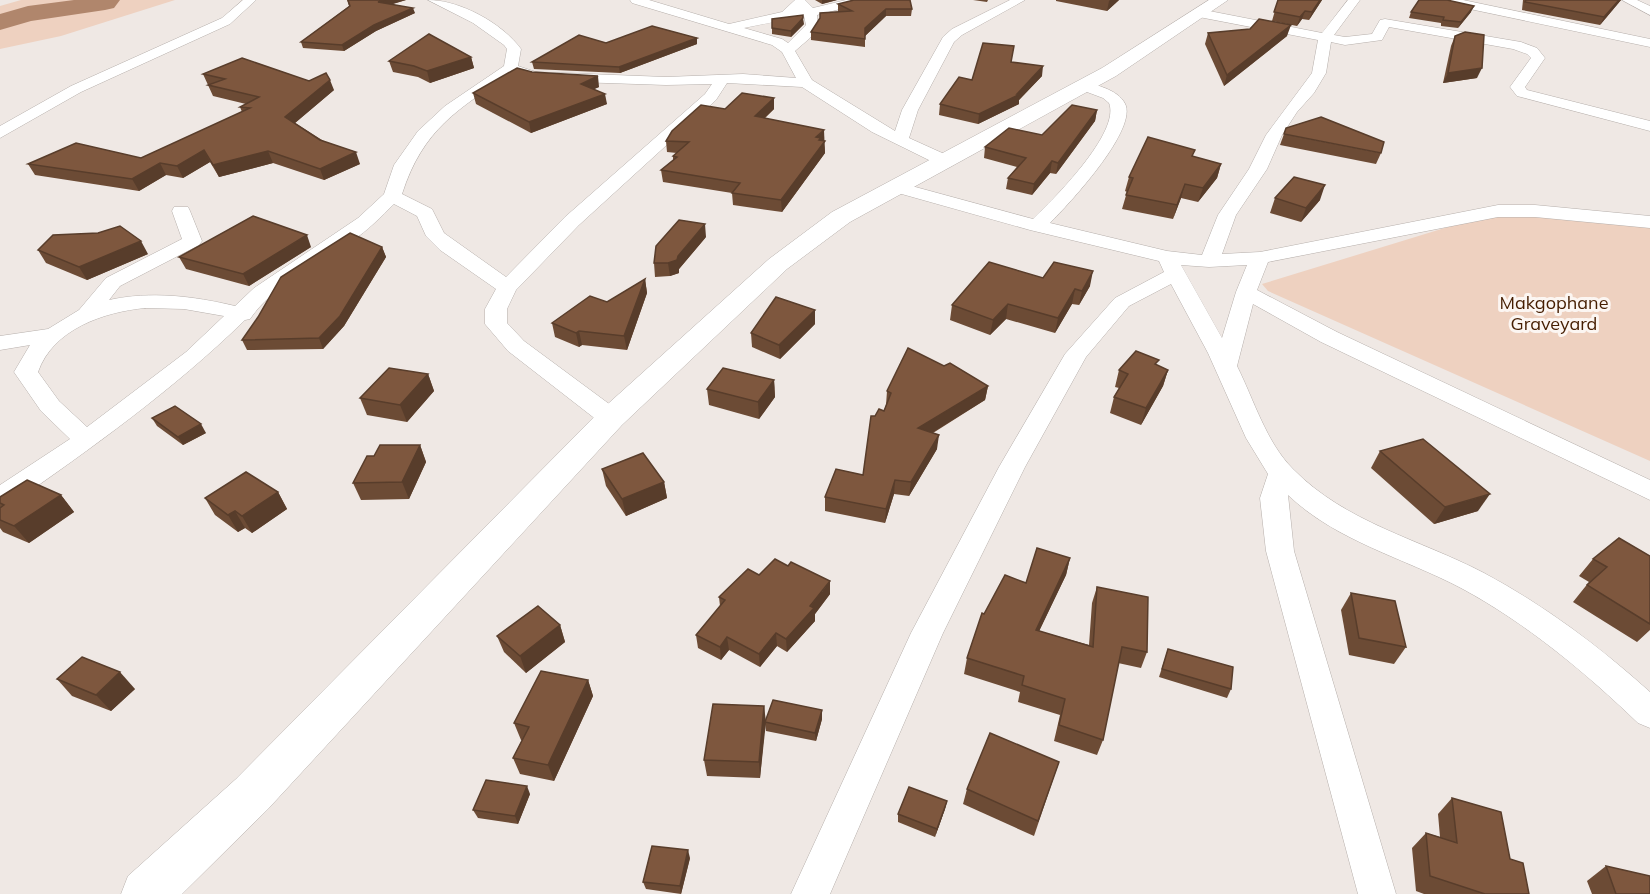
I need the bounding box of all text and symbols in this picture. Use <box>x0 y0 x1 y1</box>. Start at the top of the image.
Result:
park label: Makgophane Graveyard <box>1500 291 1608 335</box>

